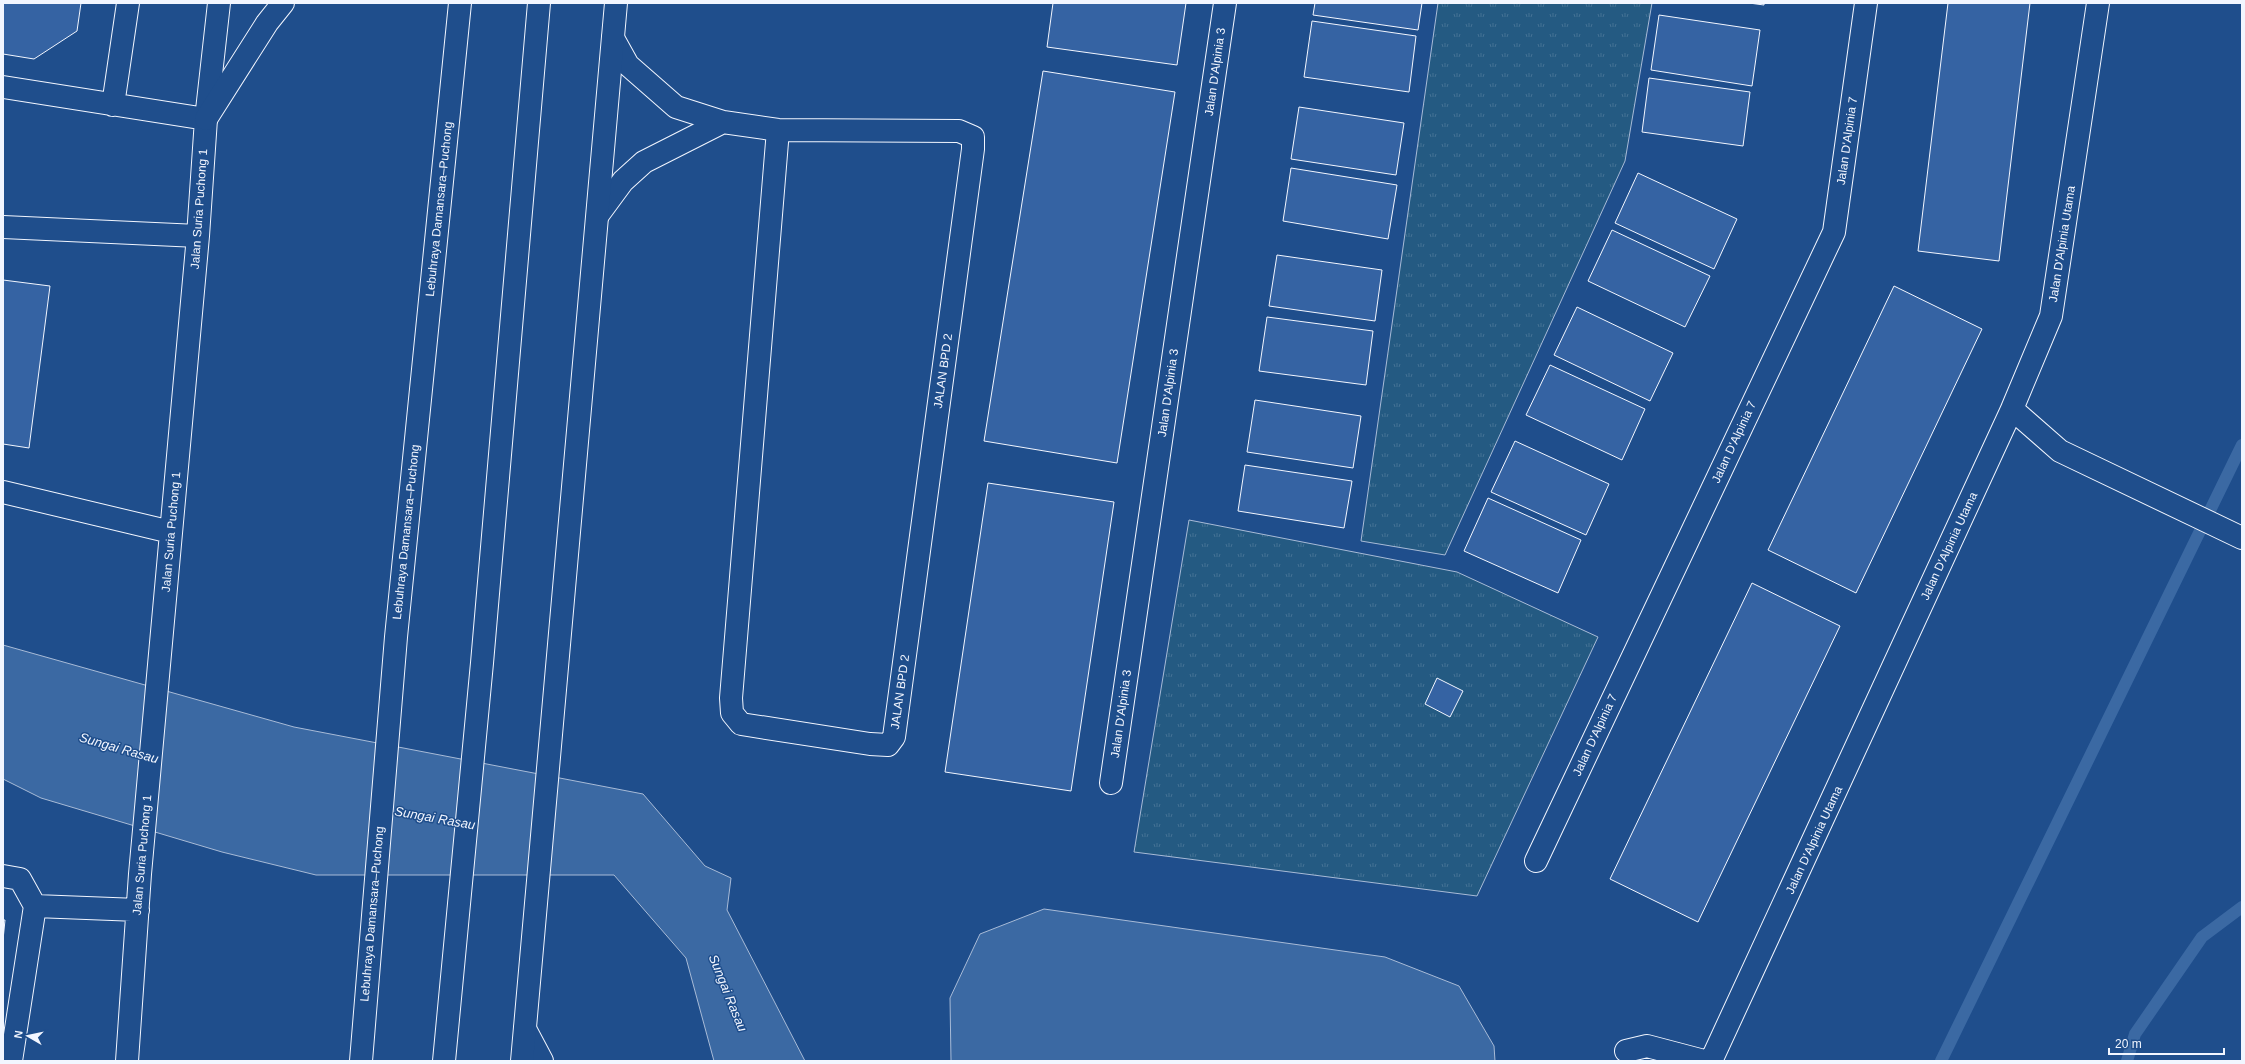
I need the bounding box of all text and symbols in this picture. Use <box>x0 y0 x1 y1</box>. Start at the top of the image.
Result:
street label: Jalan D'Alpinia 3 <box>1202 27 1228 117</box>
street label: Jalan D'Alpinia 7 <box>1834 96 1860 186</box>
street label: Lebuhraya Damansara–Puchong <box>423 121 455 297</box>
street label: Jalan Suria Puchong 1 <box>188 148 210 270</box>
street label: Jalan D'Alpinia Utama <box>2046 184 2078 303</box>
street label: JALAN BPD 2 <box>931 332 955 409</box>
street label: Jalan D'Alpinia 3 <box>1155 348 1181 438</box>
street label: Jalan D'Alpinia 7 <box>1709 398 1759 485</box>
street label: Lebuhraya Damansara–Puchong <box>390 444 422 620</box>
street label: Jalan Suria Puchong 1 <box>159 471 183 593</box>
street label: Jalan D'Alpinia Utama <box>1918 489 1980 602</box>
street label: JALAN BPD 2 <box>888 653 912 730</box>
street label: Jalan D'Alpinia 3 <box>1108 669 1134 759</box>
street label: Jalan D'Alpinia 7 <box>1570 691 1620 778</box>
water label: Sungai Rasau <box>78 730 160 766</box>
street label: Jalan D'Alpinia Utama <box>1783 783 1845 896</box>
street label: Jalan Suria Puchong 1 <box>130 794 154 916</box>
water label: Sungai Rasau <box>393 804 477 832</box>
street label: Lebuhraya Damansara–Puchong <box>357 826 387 1002</box>
water label: Sungai Rasau <box>706 952 750 1034</box>
north arrow <box>8 1016 48 1056</box>
text: N <box>12 1030 25 1039</box>
scale bar <box>2109 1030 2224 1056</box>
text: 20 m <box>2115 1037 2142 1051</box>

